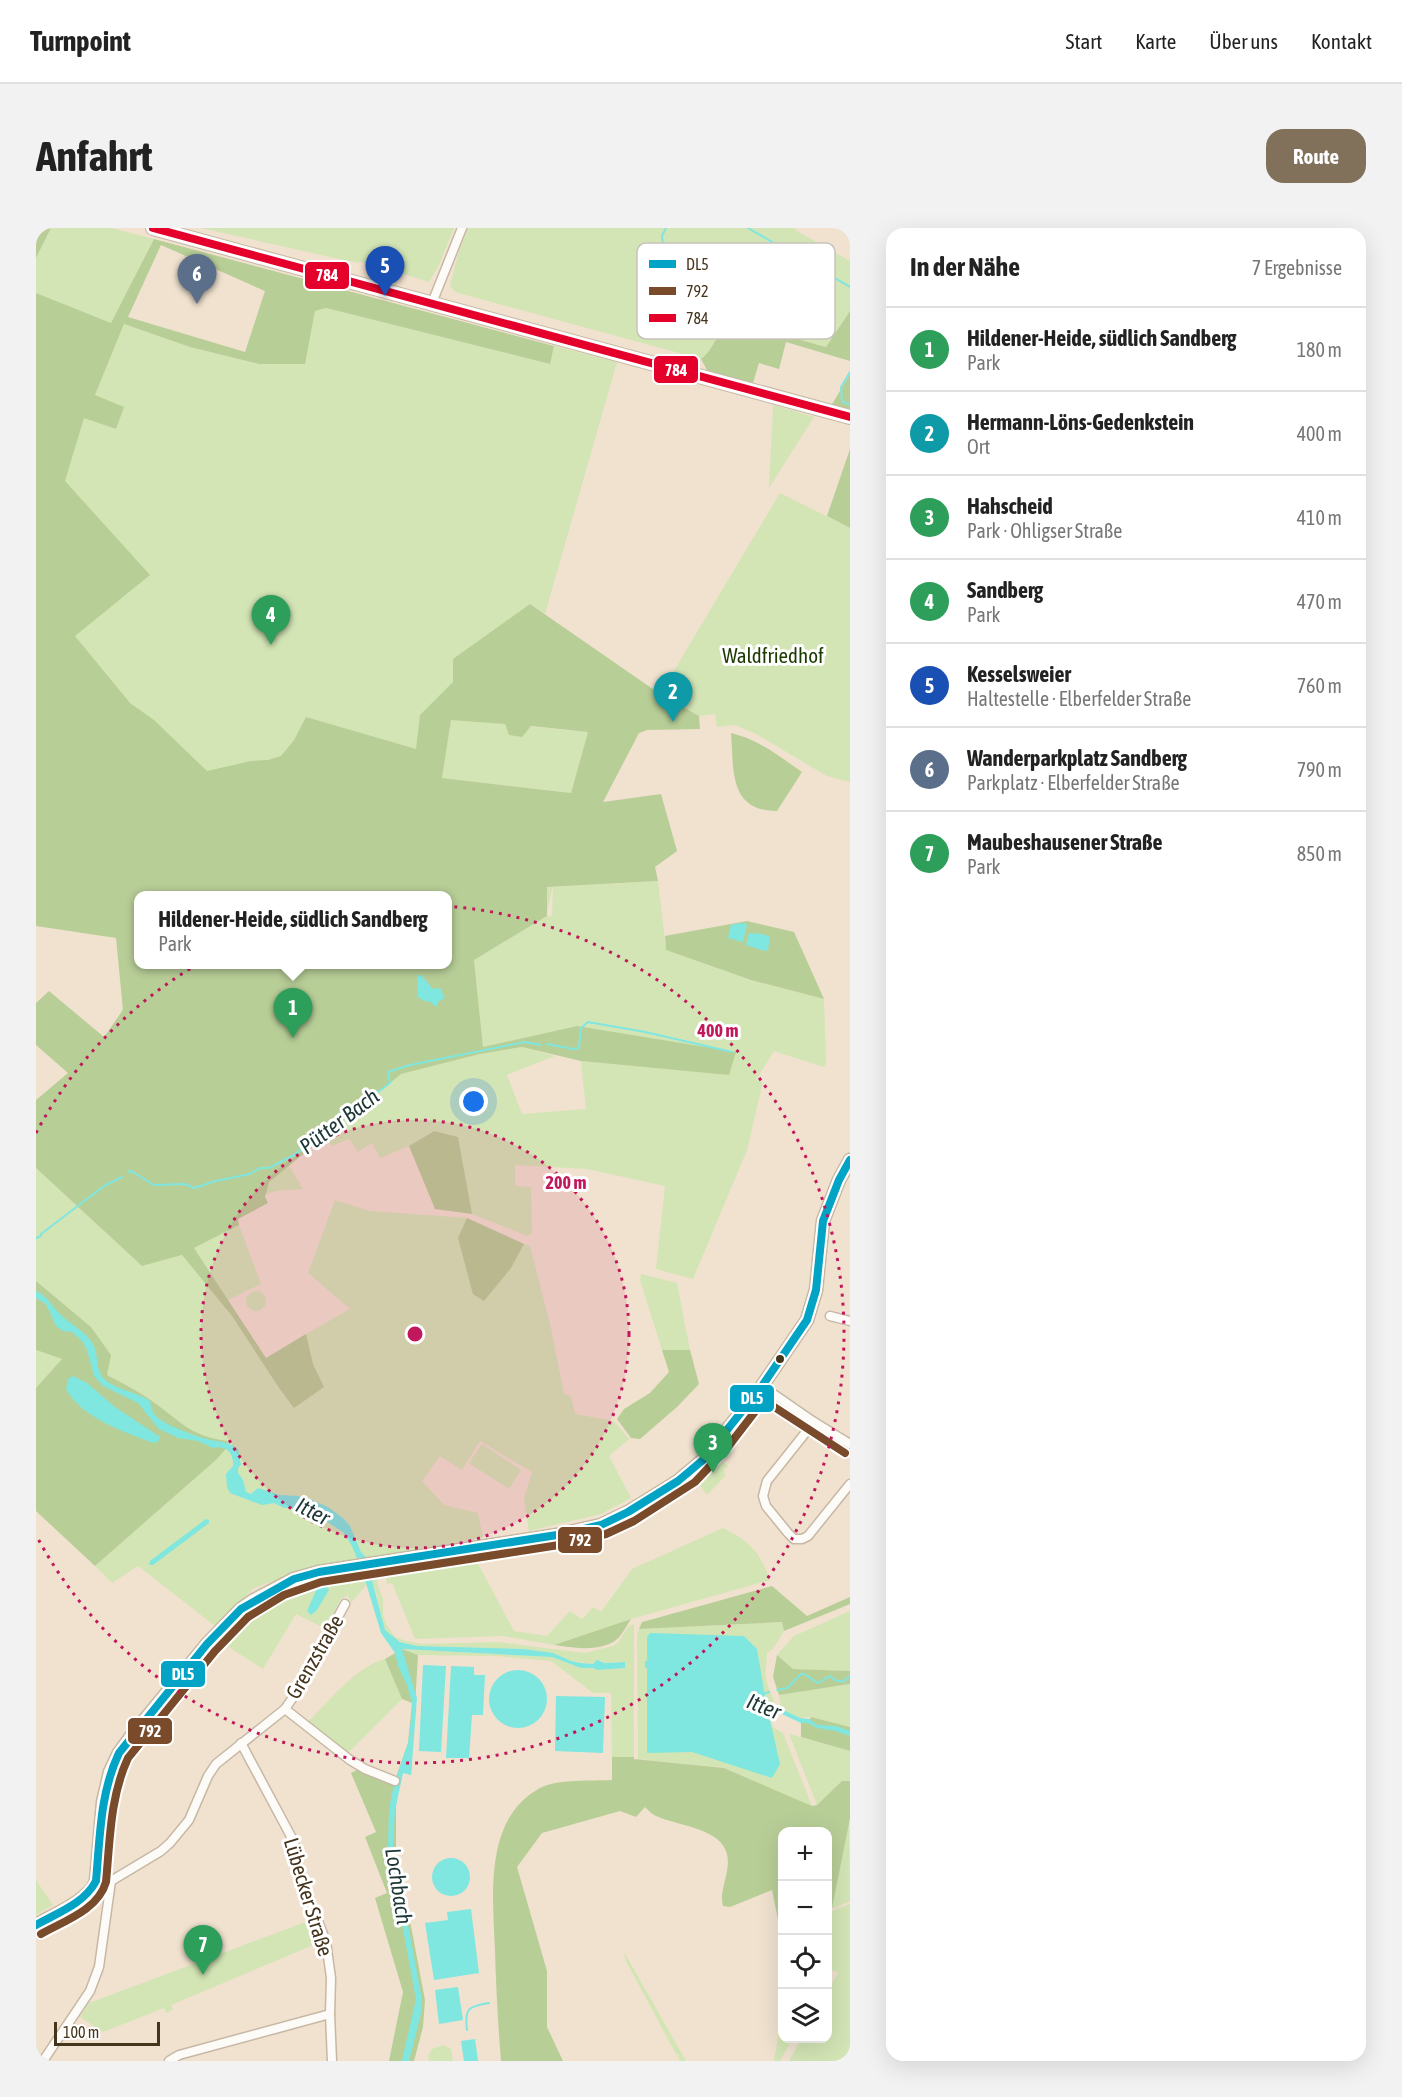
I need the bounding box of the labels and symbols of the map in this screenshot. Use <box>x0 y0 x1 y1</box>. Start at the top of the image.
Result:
legend <box>637 243 835 339</box>
pin: 5 <box>366 247 404 296</box>
pin: 6 <box>178 254 216 304</box>
text: DL5 <box>686 255 709 273</box>
line badge: 784 <box>304 261 350 290</box>
text: 784 <box>316 266 339 284</box>
text: 792 <box>686 282 709 300</box>
text: 784 <box>686 309 709 327</box>
line badge: 784 <box>653 355 699 384</box>
text: 784 <box>665 361 688 379</box>
pin: 4 <box>252 596 290 645</box>
park label: Waldfriedhof <box>722 643 824 667</box>
pin: 2 <box>654 672 692 722</box>
pin: 1 <box>274 988 312 1038</box>
text: 400 m <box>697 1020 738 1041</box>
water label: Pütter Bach <box>294 1082 384 1159</box>
your location <box>459 1087 488 1116</box>
text: 200 m <box>546 1172 586 1193</box>
centre of rings <box>405 1324 425 1344</box>
unlabelled marker <box>774 1353 786 1365</box>
line badge: DL5 <box>729 1384 775 1413</box>
text: DL5 <box>741 1389 764 1407</box>
pin: 3 <box>694 1424 732 1473</box>
water label: Itter <box>292 1492 336 1531</box>
line badge: 792 <box>557 1526 603 1554</box>
text: 792 <box>569 1531 591 1549</box>
street label: Grenzstraße <box>280 1610 348 1703</box>
line badge: DL5 <box>160 1660 206 1688</box>
text: DL5 <box>172 1665 195 1683</box>
water label: Itter <box>743 1687 786 1725</box>
line badge: 792 <box>127 1717 173 1745</box>
text: 792 <box>139 1722 161 1740</box>
street label: Lübecker Straße <box>280 1835 338 1959</box>
water label: Lochbach <box>380 1846 418 1926</box>
pin: 7 <box>184 1926 222 1975</box>
scale bar <box>54 2019 160 2046</box>

